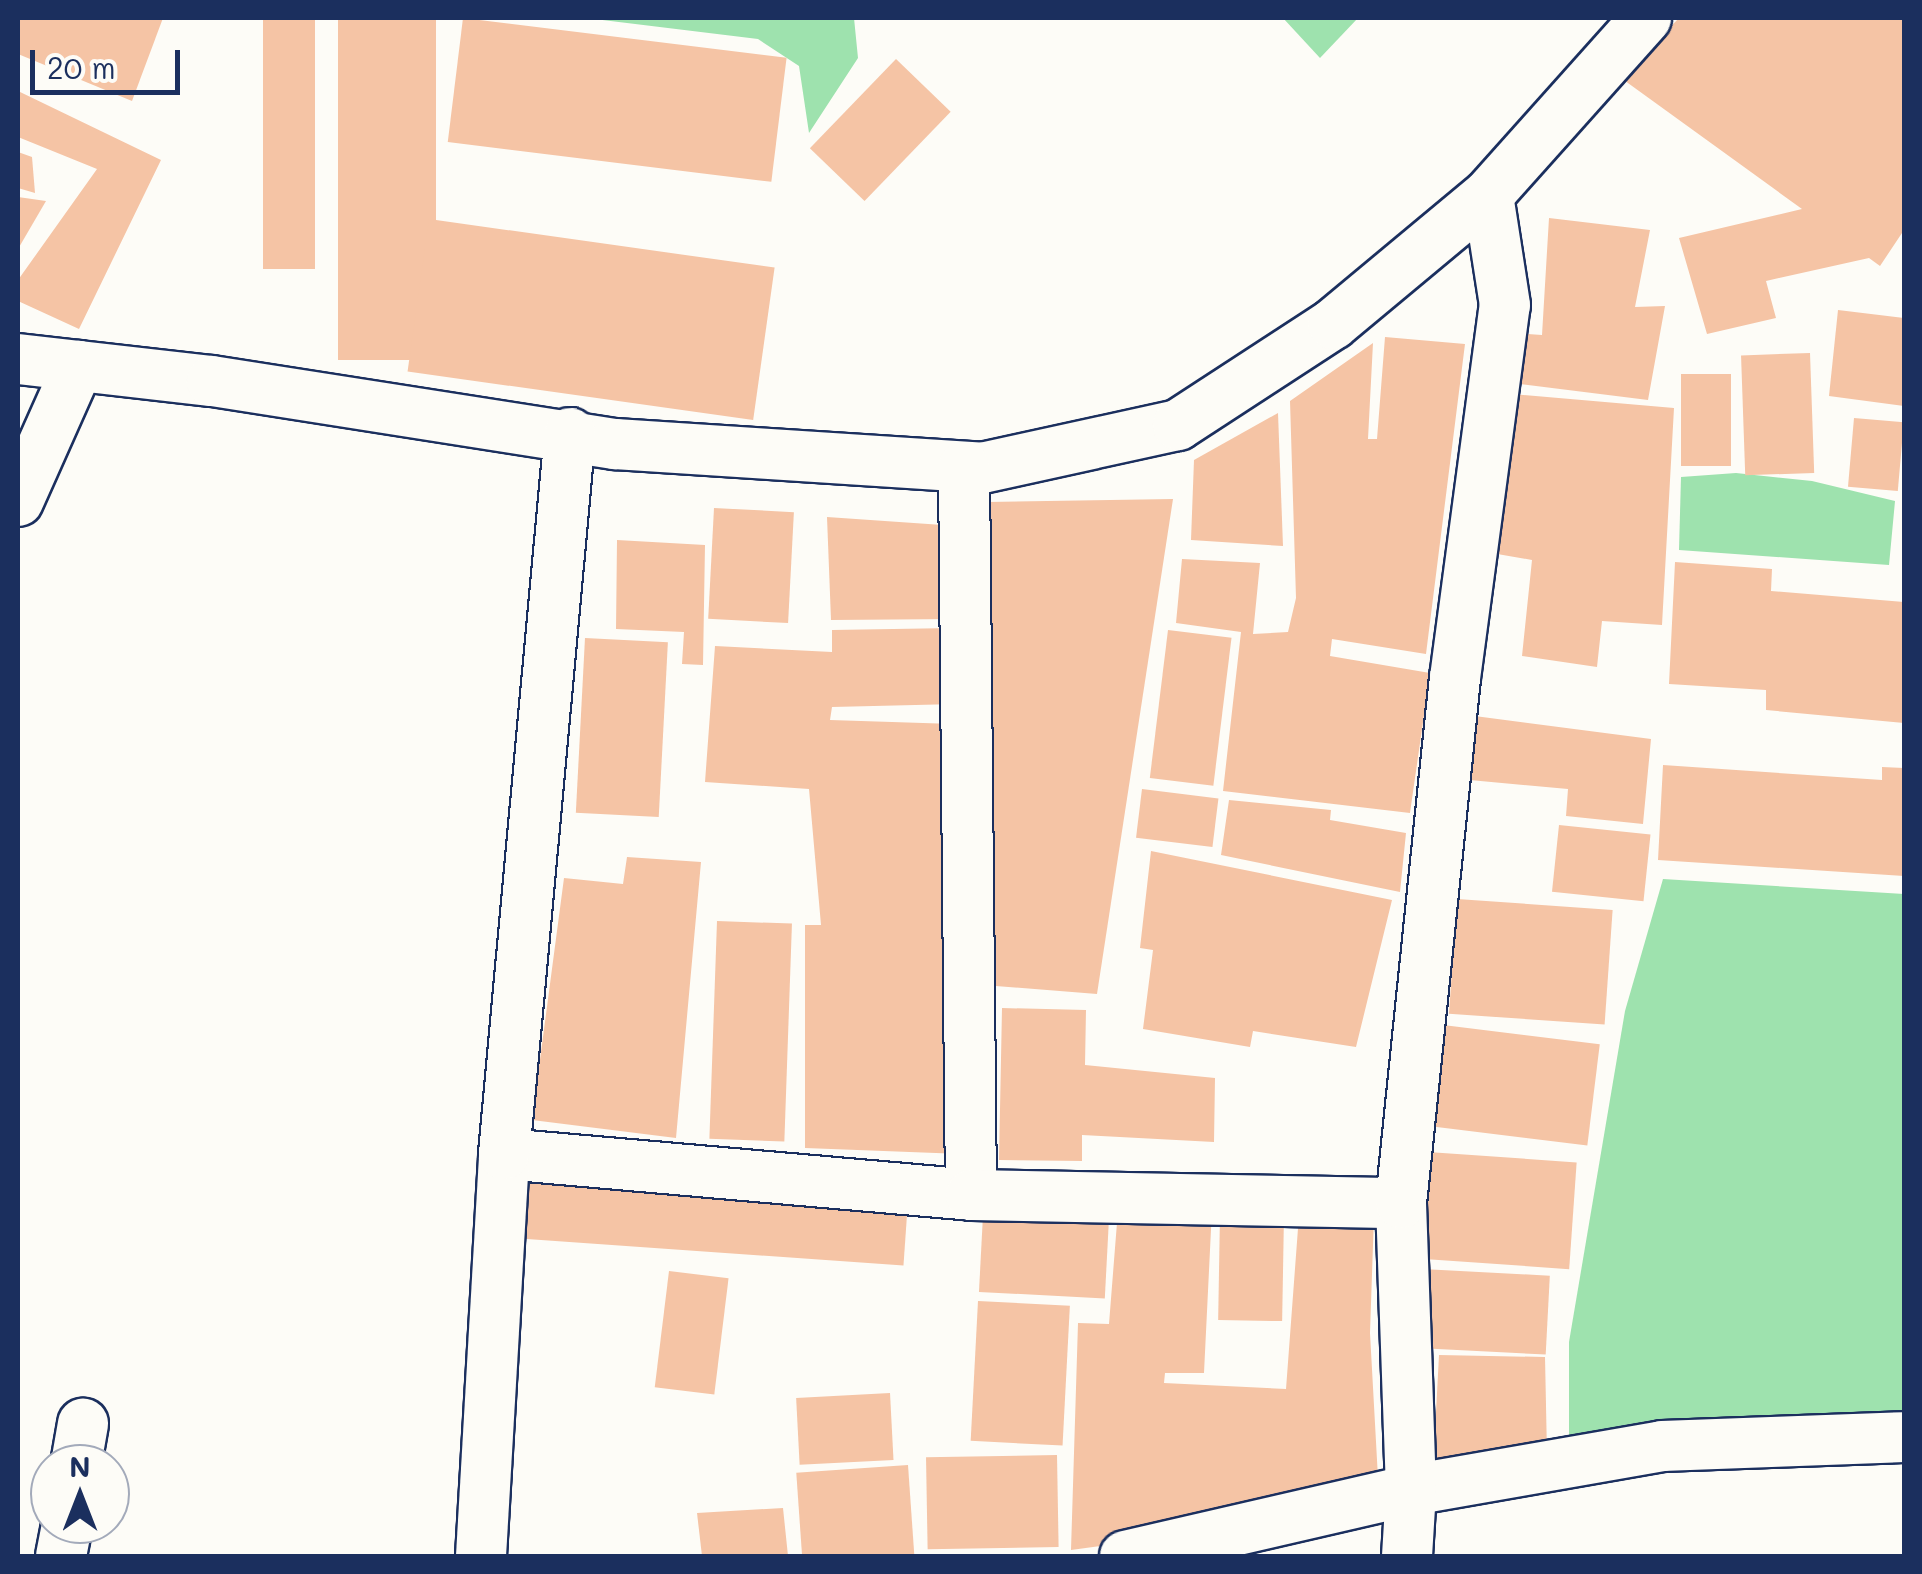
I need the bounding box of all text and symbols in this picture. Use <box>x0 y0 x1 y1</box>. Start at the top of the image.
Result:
scale bar <box>35 30 185 92</box>
text: 20 m <box>47 47 116 87</box>
north arrow <box>30 1444 130 1544</box>
text: N <box>69 1448 91 1484</box>

